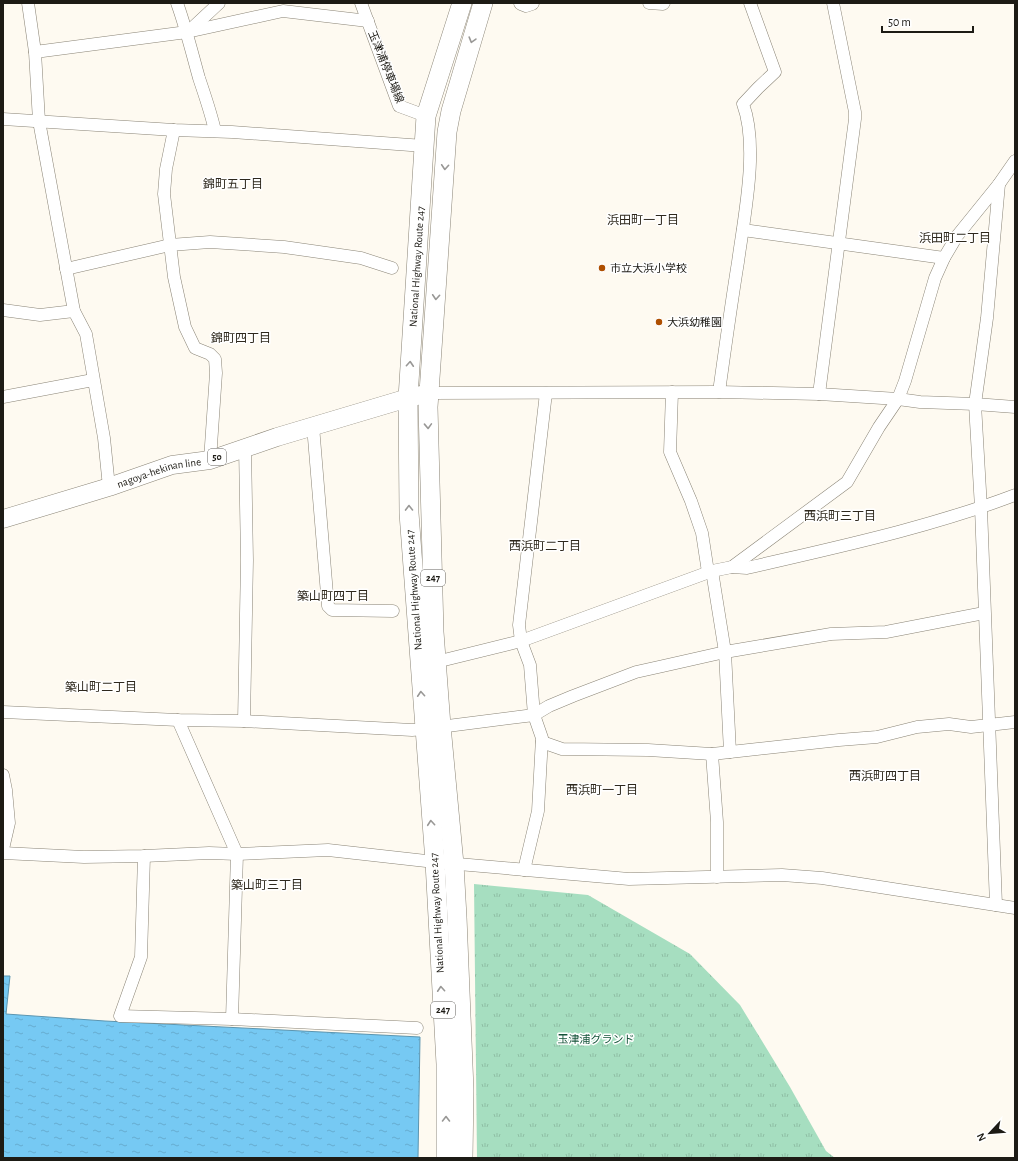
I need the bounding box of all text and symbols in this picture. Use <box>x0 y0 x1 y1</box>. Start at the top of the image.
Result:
scale bar <box>882 8 973 34</box>
text: 50 m <box>888 16 911 28</box>
street label: 玉津浦停車場線 <box>366 29 406 105</box>
one-way arrow <box>468 37 477 44</box>
one-way arrow <box>440 164 449 170</box>
district label: 錦町五丁目 <box>203 177 263 190</box>
street label: National Highway Route 247 <box>407 205 426 327</box>
district label: 浜田町一丁目 <box>607 213 679 226</box>
district label: 浜田町二丁目 <box>919 231 991 244</box>
place label: 市立大浜小学校 <box>610 262 687 274</box>
marker: 市立大浜小学校 <box>597 263 607 273</box>
one-way arrow <box>432 294 441 300</box>
place label: 大浜幼稚園 <box>667 316 722 328</box>
marker: 大浜幼稚園 <box>654 317 664 327</box>
district label: 錦町四丁目 <box>211 331 271 344</box>
one-way arrow <box>406 361 415 367</box>
one-way arrow <box>424 423 433 429</box>
road number: 50 <box>208 449 226 465</box>
street label: nagoya-hekinan line <box>115 456 202 489</box>
one-way arrow <box>405 505 413 511</box>
district label: 西浜町三丁目 <box>804 509 876 522</box>
street label: National Highway Route 247 <box>404 529 424 651</box>
district label: 西浜町二丁目 <box>509 539 581 552</box>
road number: 247 <box>421 570 445 586</box>
district label: 築山町四丁目 <box>297 590 369 602</box>
district label: 築山町二丁目 <box>65 681 137 693</box>
one-way arrow <box>417 691 426 697</box>
district label: 西浜町四丁目 <box>849 769 921 782</box>
district label: 西浜町一丁目 <box>566 783 638 796</box>
one-way arrow <box>427 820 436 826</box>
street label: National Highway Route 247 <box>428 852 446 974</box>
district label: 築山町三丁目 <box>231 879 303 891</box>
one-way arrow <box>437 986 446 992</box>
road number: 247 <box>431 1002 455 1018</box>
park label: 玉津浦グランド <box>558 1033 635 1045</box>
north arrow <box>970 1113 1010 1153</box>
one-way arrow <box>442 1116 450 1122</box>
text: N <box>975 1131 988 1143</box>

